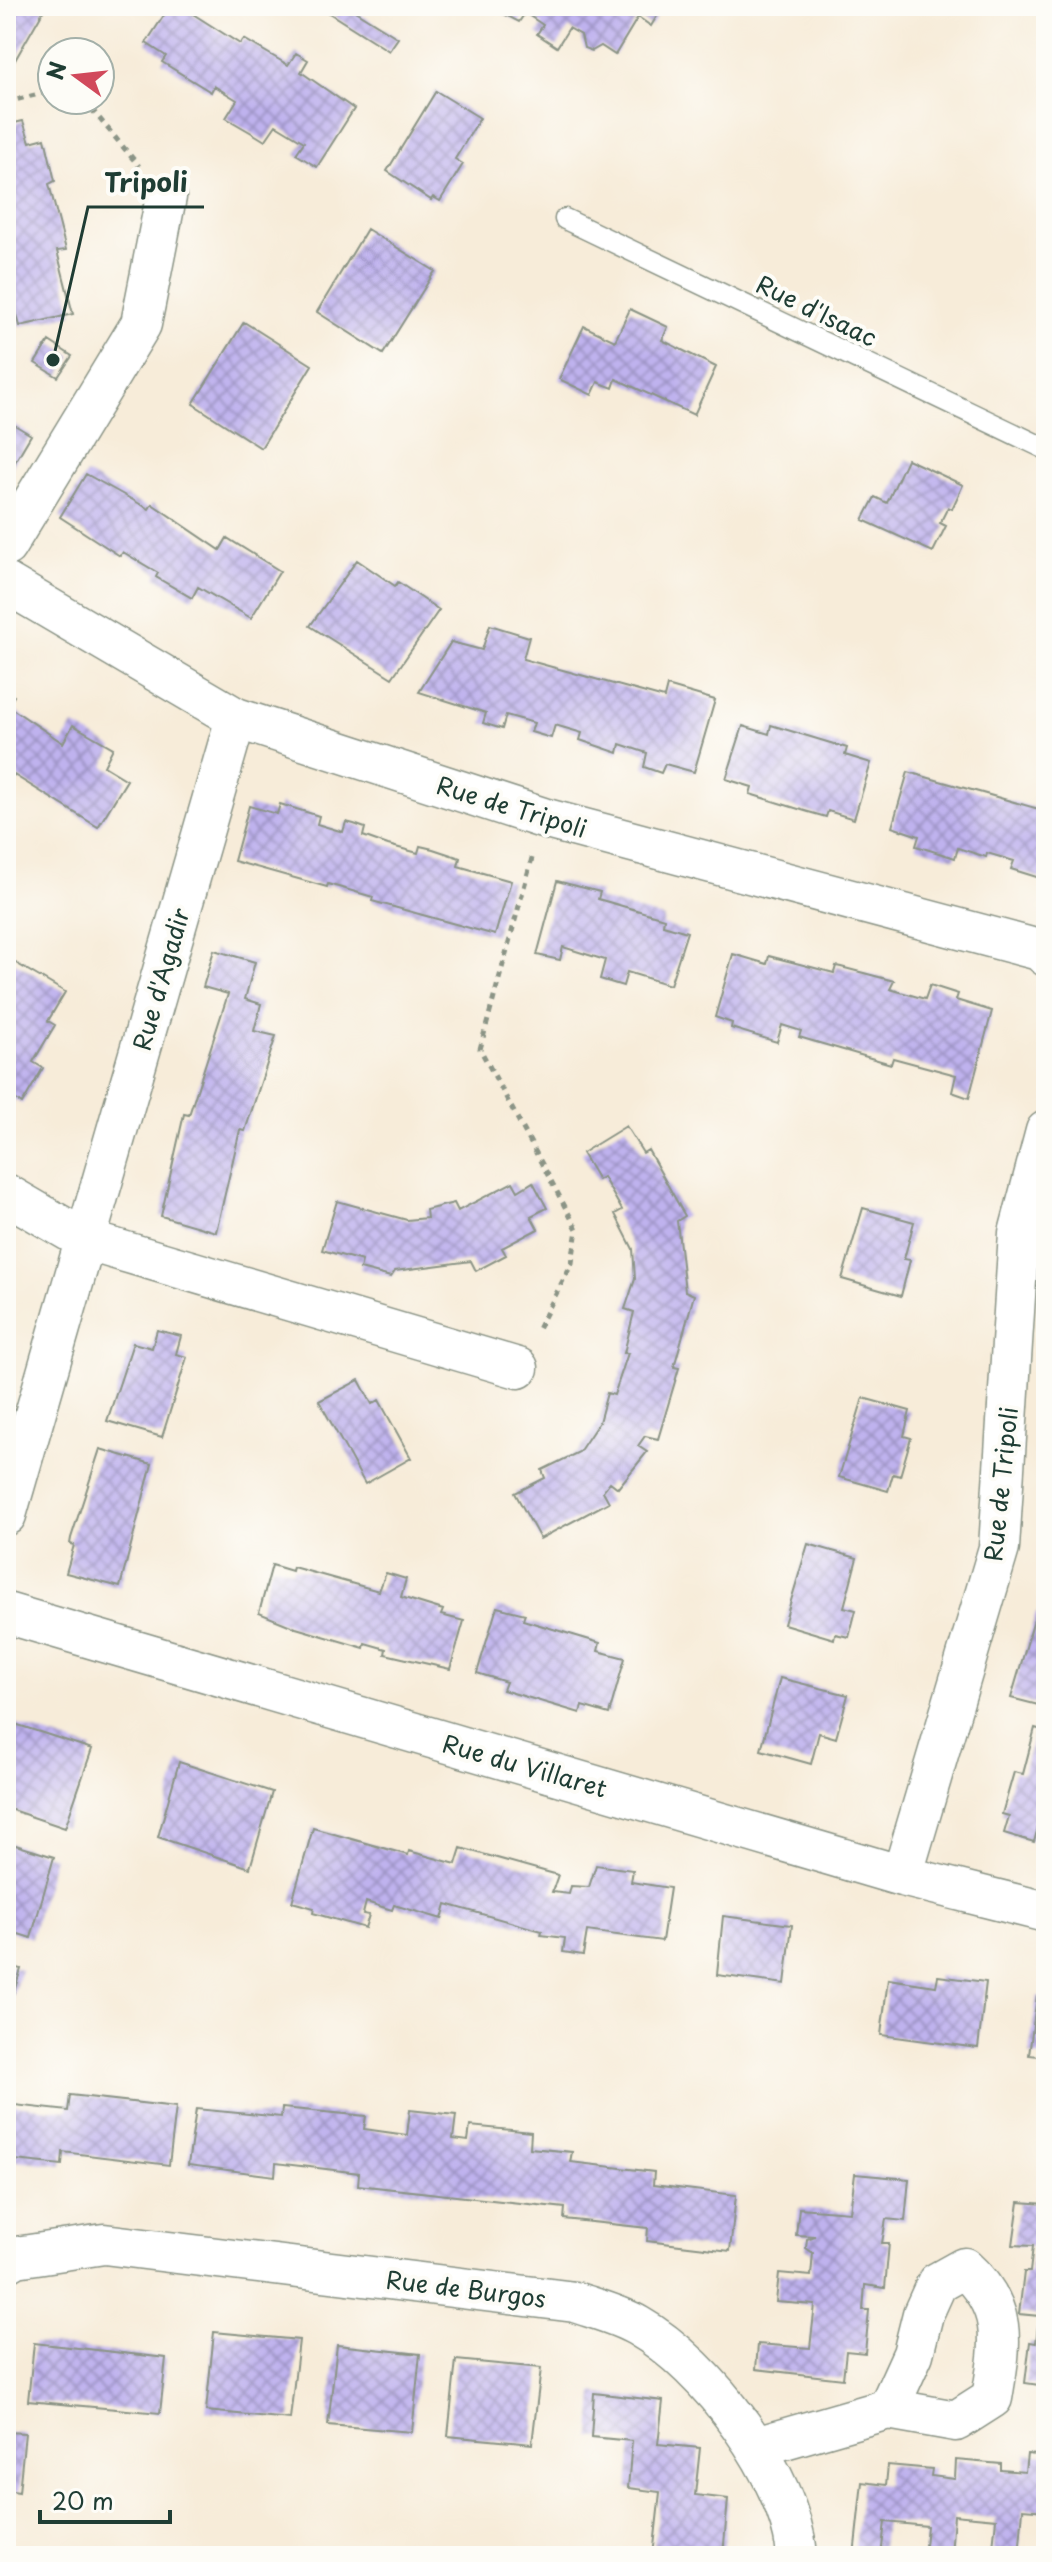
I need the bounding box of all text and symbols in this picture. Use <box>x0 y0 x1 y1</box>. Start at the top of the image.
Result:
north arrow <box>36 36 116 116</box>
text: N <box>37 58 73 83</box>
callout: Tripoli <box>88 157 204 207</box>
text: Tripoli <box>104 162 188 201</box>
street label: Rue d'Isaac <box>751 265 883 355</box>
street label: Rue de Tripoli <box>432 766 592 846</box>
street label: Rue d'Agadir <box>122 903 198 1054</box>
street label: Rue de Tripoli <box>974 1405 1026 1563</box>
street label: Rue du Villaret <box>439 1724 612 1806</box>
street label: Rue de Burgos <box>384 2260 548 2316</box>
scale bar <box>40 2474 170 2524</box>
text: 20 m <box>52 2482 114 2518</box>

